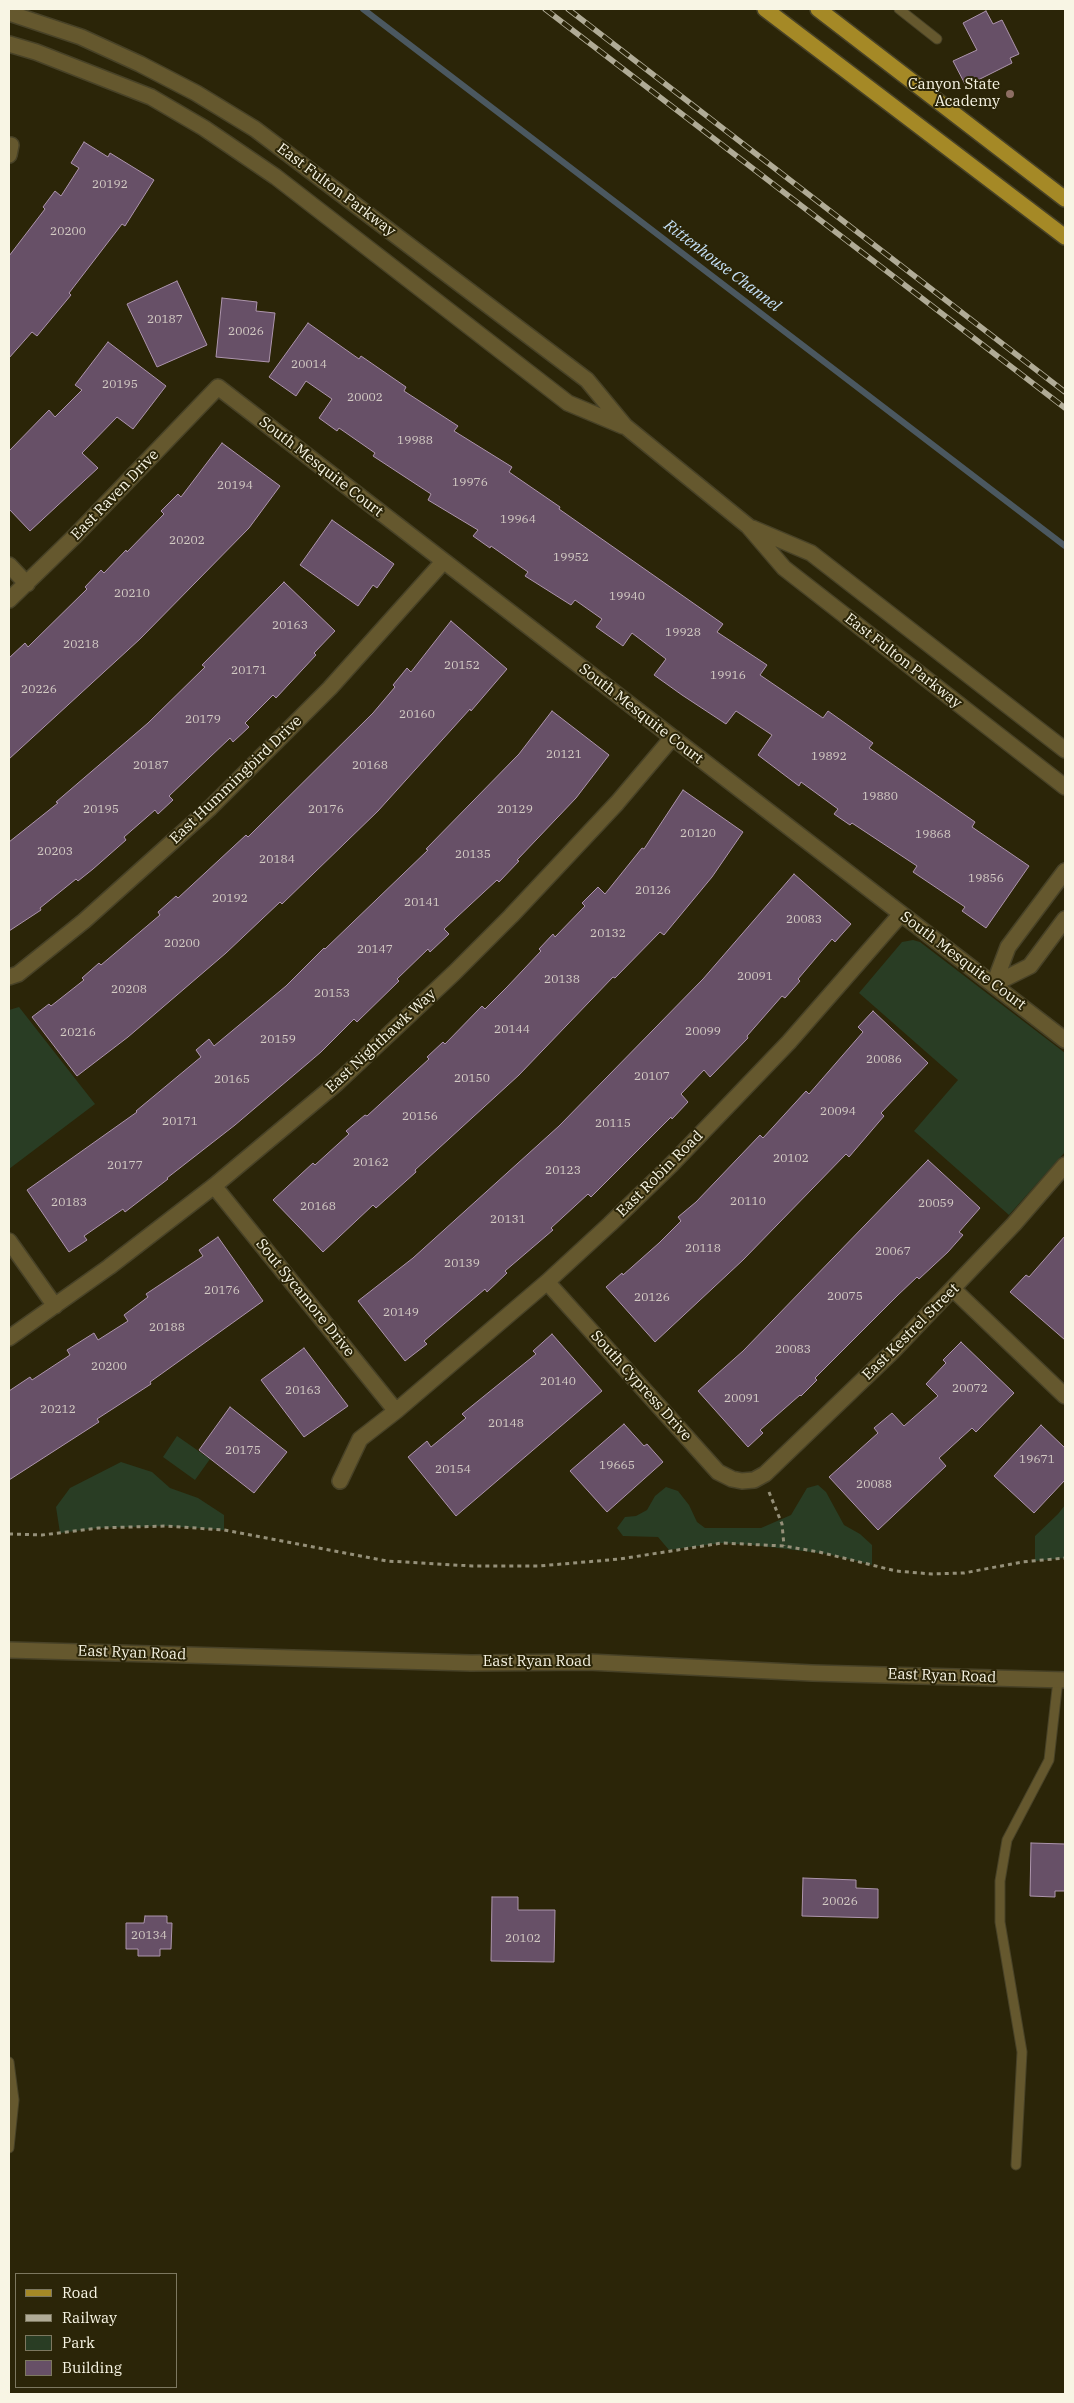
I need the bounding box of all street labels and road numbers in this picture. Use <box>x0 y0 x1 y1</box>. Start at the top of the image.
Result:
street label: East Fulton Parkway <box>273 140 399 240</box>
street label: South Mesquite Court <box>255 413 387 521</box>
street label: East Raven Drive <box>67 446 163 544</box>
street label: East Fulton Parkway <box>841 610 965 712</box>
street label: South Mesquite Court <box>575 660 707 768</box>
street label: East Hummingbird Drive <box>166 712 306 848</box>
street label: South Mesquite Court <box>897 908 1029 1014</box>
street label: East Nighthawk Way <box>322 985 440 1097</box>
street label: East Robin Road <box>613 1127 707 1221</box>
street label: Sout Sycamore Drive <box>252 1235 358 1361</box>
street label: East Kestrel Street <box>859 1280 963 1384</box>
street label: South Cypress Drive <box>587 1327 695 1445</box>
street label: East Ryan Road <box>77 1642 187 1664</box>
street label: East Ryan Road <box>483 1653 591 1671</box>
street label: East Ryan Road <box>887 1665 997 1687</box>

